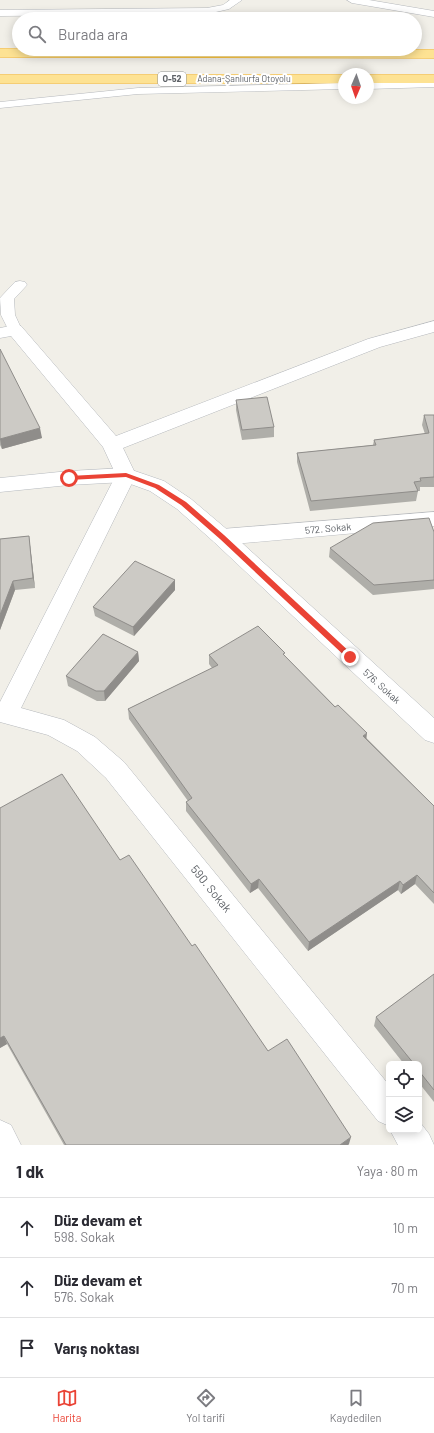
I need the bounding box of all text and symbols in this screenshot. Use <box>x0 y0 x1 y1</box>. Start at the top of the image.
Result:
search box <box>12 12 422 56</box>
icon: search <box>26 23 48 45</box>
text: Burada ara <box>58 25 128 43</box>
north arrow <box>338 68 374 104</box>
road number: O-52 <box>158 72 186 86</box>
street label: Adana-Şanlıurfa Otoyolu <box>197 73 291 84</box>
route start <box>60 469 78 487</box>
street label: 572. Sokak <box>304 520 352 536</box>
route end <box>341 648 359 666</box>
street label: 576. Sokak <box>361 666 403 706</box>
street label: 590. Sokak <box>189 862 235 915</box>
map controls <box>386 1061 422 1133</box>
button: locate <box>386 1061 422 1097</box>
button: layers <box>386 1097 422 1133</box>
text: 1 dk <box>16 1161 44 1181</box>
text: Yaya · 80 m <box>357 1163 418 1179</box>
text: Düz devam et <box>54 1211 142 1229</box>
icon: ahead <box>16 1217 38 1239</box>
text: 10 m <box>393 1220 418 1236</box>
text: 598. Sokak <box>54 1229 115 1245</box>
text: Düz devam et <box>54 1271 142 1289</box>
icon: ahead <box>16 1277 38 1299</box>
text: 70 m <box>391 1280 418 1296</box>
text: 576. Sokak <box>54 1289 114 1305</box>
icon: arrive <box>16 1337 38 1359</box>
text: Varış noktası <box>54 1339 139 1357</box>
tab: Harita <box>53 1387 81 1424</box>
tab: Yol tarifi <box>186 1387 225 1424</box>
tab: Kaydedilen <box>330 1387 381 1424</box>

